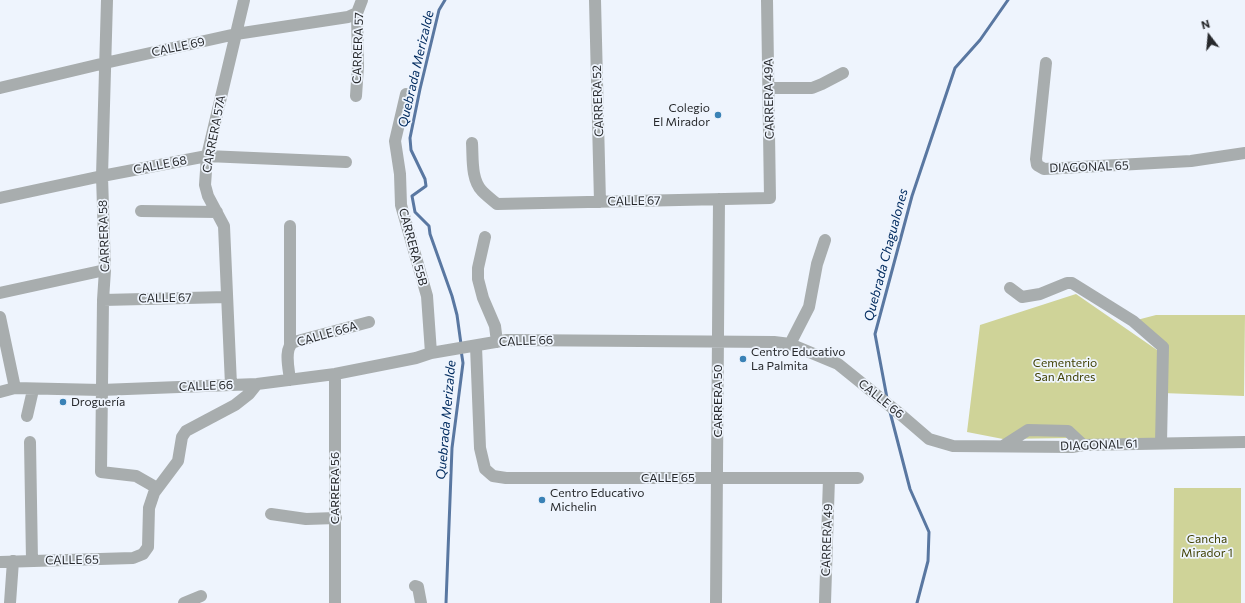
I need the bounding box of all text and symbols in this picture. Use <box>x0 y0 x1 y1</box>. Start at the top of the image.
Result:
water label: Quebrada Merizalde <box>395 9 437 129</box>
street label: CARRERA 57 <box>350 12 366 84</box>
north arrow <box>1189 16 1229 56</box>
text: N <box>1200 17 1211 31</box>
street label: CALLE 69 <box>150 34 206 60</box>
street label: CARRERA 49A <box>761 58 777 140</box>
street label: CARRERA 52 <box>590 65 606 137</box>
street label: CARRERA 57A <box>199 94 229 174</box>
place label: Colegio El Mirador <box>653 101 710 129</box>
marker: Colegio El Mirador <box>713 110 723 120</box>
street label: CALLE 68 <box>132 153 188 177</box>
street label: DIAGONAL 65 <box>1049 158 1129 176</box>
water label: Quebrada Chagualones <box>861 187 911 323</box>
street label: CALLE 67 <box>607 193 661 209</box>
street label: CARRERA 58 <box>96 200 112 272</box>
street label: CARRERA 55B <box>396 207 430 287</box>
street label: CALLE 67 <box>138 290 192 306</box>
street label: CALLE 66A <box>295 319 359 349</box>
street label: CALLE 66 <box>499 333 553 349</box>
place label: Centro Educativo La Palmita <box>751 345 845 373</box>
marker: Centro Educativo La Palmita <box>738 354 748 364</box>
park label: Cementerio San Andres <box>1033 356 1097 384</box>
water label: Quebrada Merizalde <box>433 360 459 480</box>
street label: CARRERA 50 <box>711 364 725 438</box>
street label: CALLE 66 <box>855 376 907 422</box>
street label: CALLE 66 <box>179 378 233 394</box>
place label: Droguería <box>71 395 125 409</box>
marker: Droguería <box>58 397 68 407</box>
street label: DIAGONAL 61 <box>1060 436 1138 454</box>
street label: CARRERA 56 <box>328 452 342 524</box>
street label: CALLE 65 <box>641 471 695 485</box>
place label: Centro Educativo Michelin <box>550 486 644 514</box>
marker: Centro Educativo Michelin <box>537 495 547 505</box>
street label: CARRERA 49 <box>819 503 835 577</box>
park label: Cancha Mirador 1 <box>1181 532 1233 560</box>
street label: CALLE 65 <box>45 552 99 568</box>

